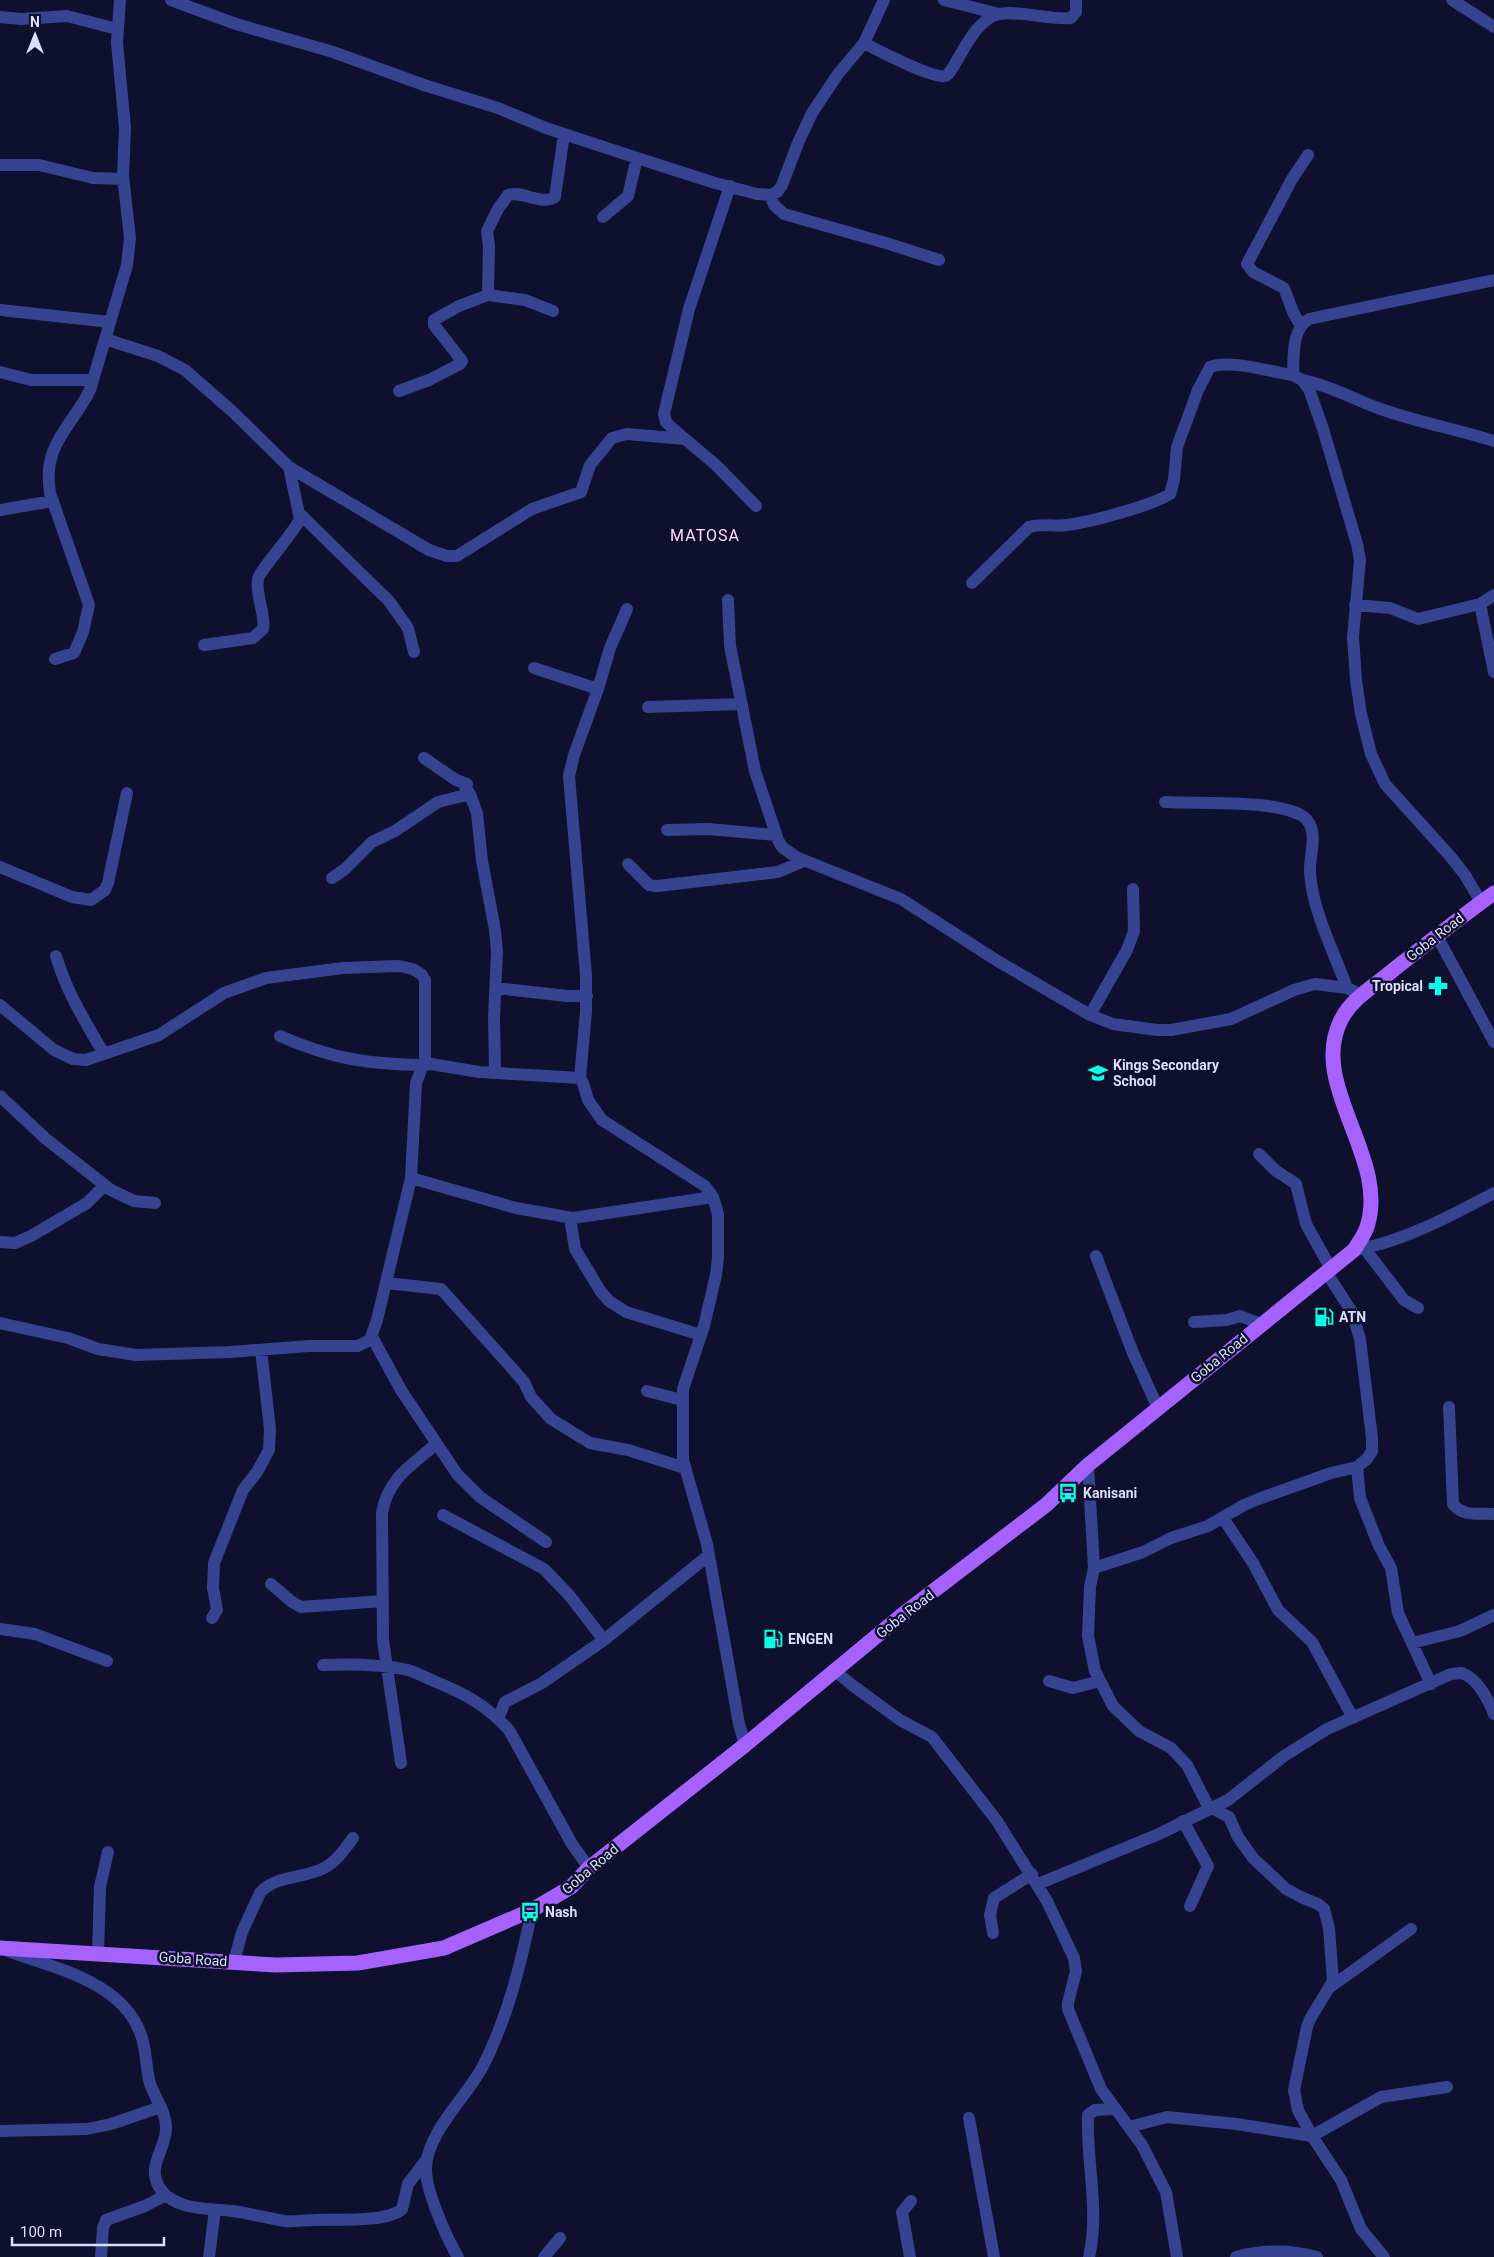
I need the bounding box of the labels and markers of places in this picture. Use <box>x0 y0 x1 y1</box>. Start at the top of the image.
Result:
pharmacy icon: Tropical <box>1427 975 1449 997</box>
place label: Tropical <box>1372 978 1423 994</box>
place label: Kings Secondary School <box>1113 1057 1220 1089</box>
school or university icon: Kings Secondary School <box>1087 1062 1109 1084</box>
fuel station icon: ATN <box>1313 1306 1335 1328</box>
place label: ATN <box>1339 1309 1366 1325</box>
bus stop icon: Kanisani <box>1057 1482 1079 1504</box>
place label: Kanisani <box>1083 1485 1137 1501</box>
fuel station icon: ENGEN <box>762 1628 784 1650</box>
place label: ENGEN <box>788 1631 833 1647</box>
bus stop icon: Nash <box>519 1901 541 1923</box>
place label: Nash <box>545 1904 578 1920</box>

